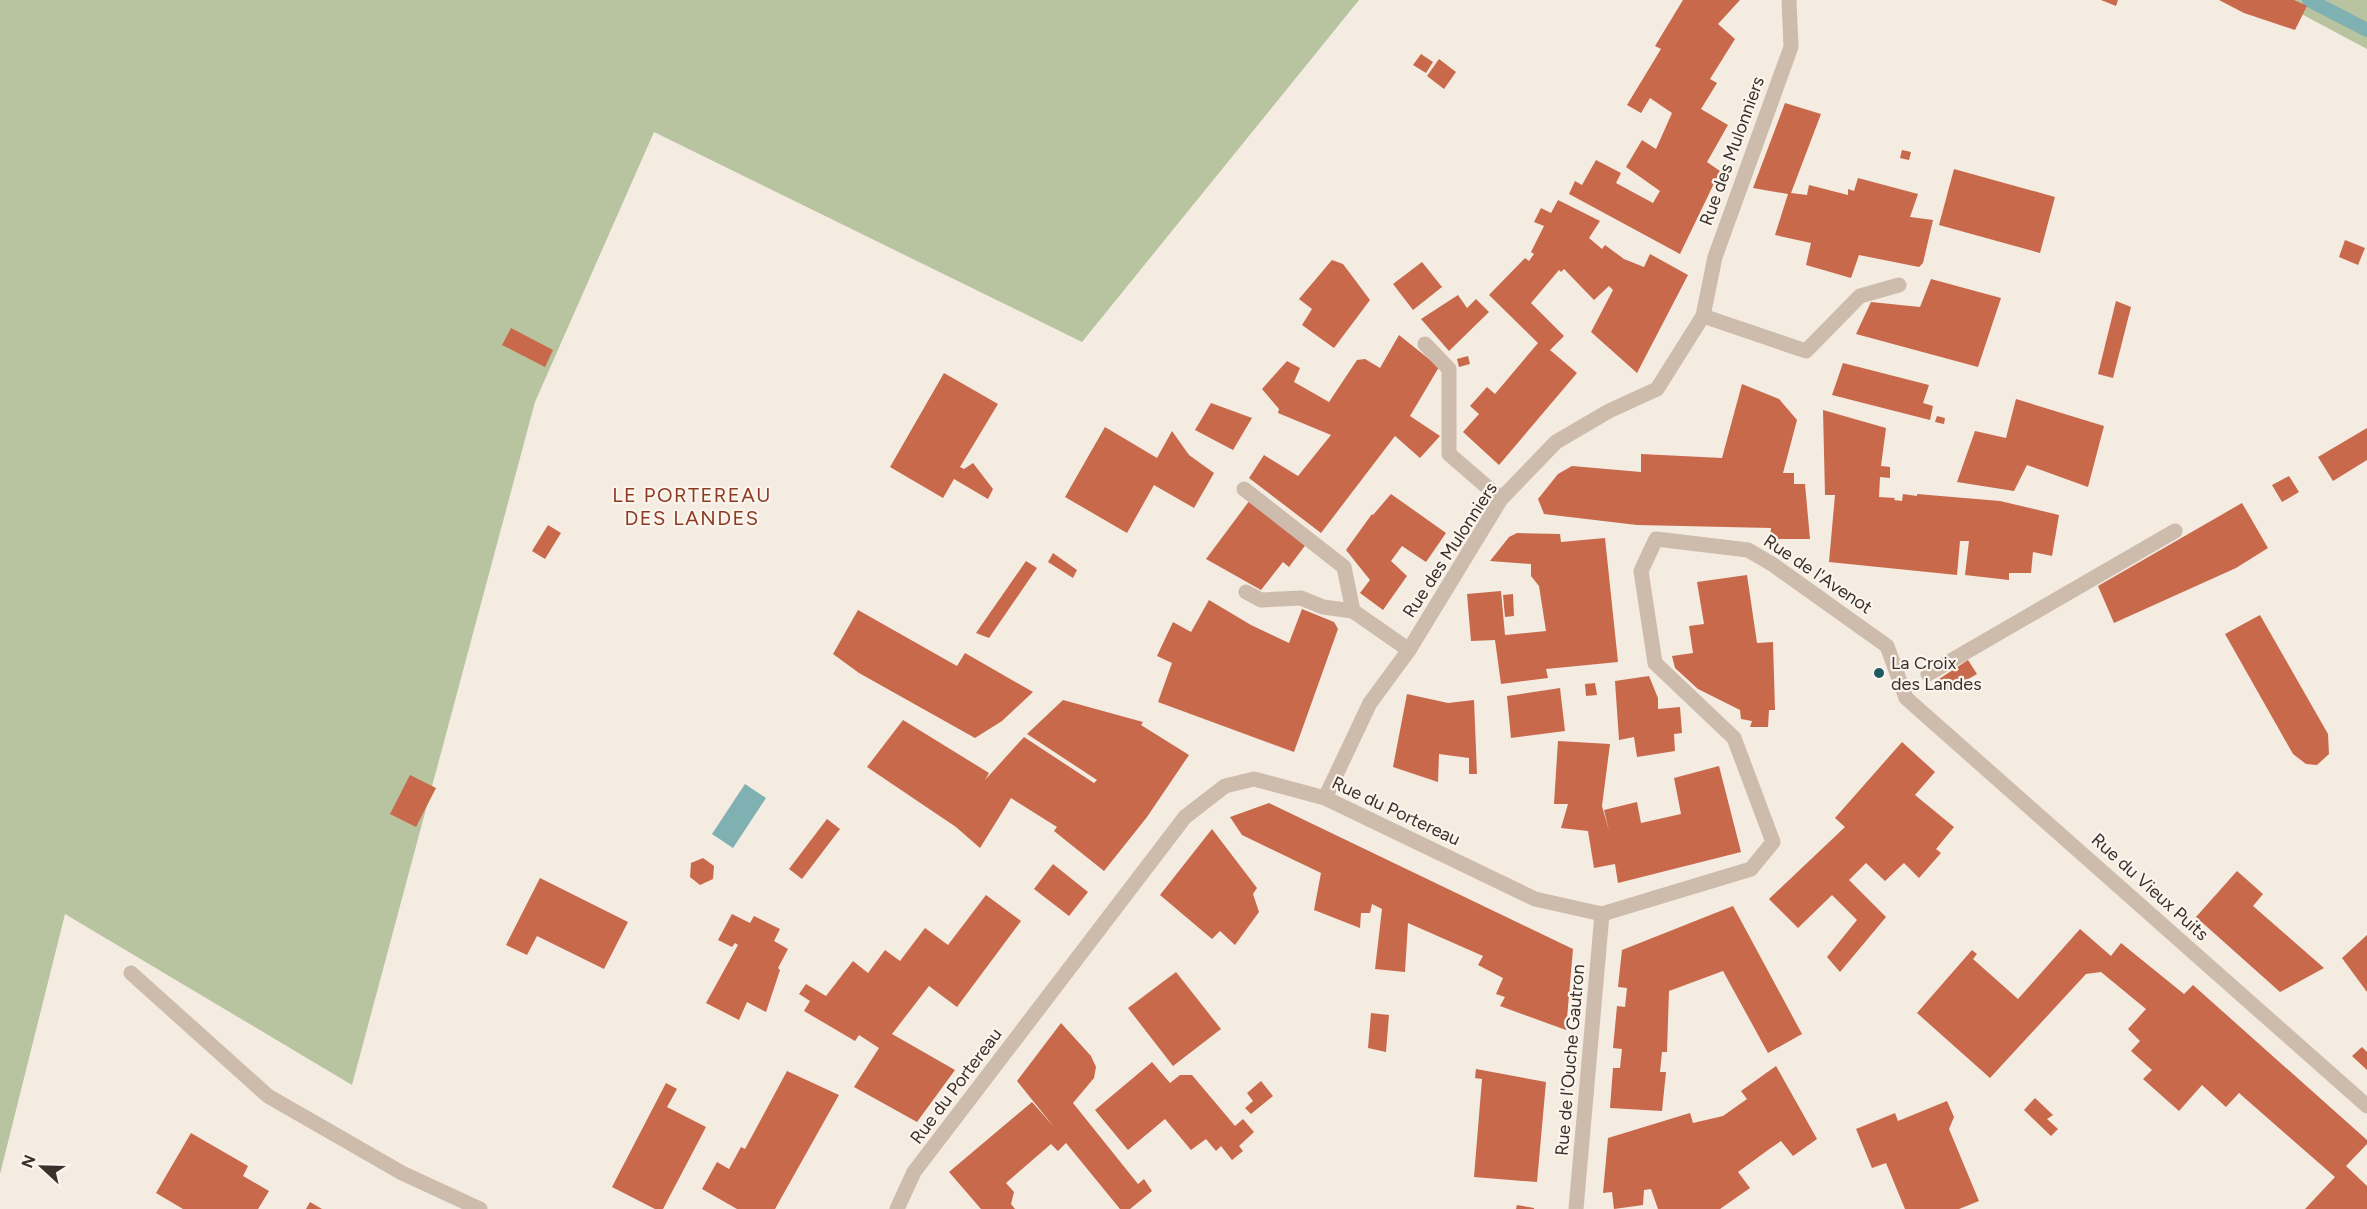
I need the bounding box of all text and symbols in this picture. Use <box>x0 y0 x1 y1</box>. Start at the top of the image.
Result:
street label: Rue des Mulonniers <box>1695 73 1769 229</box>
street label: Rue des Mulonniers <box>1398 478 1502 622</box>
district label: LE PORTEREAU DES LANDES <box>612 483 772 530</box>
street label: Rue de l'Avenot <box>1760 530 1877 619</box>
place label: La Croix des Landes <box>1891 652 1982 695</box>
marker: La Croix des Landes <box>1872 666 1886 680</box>
street label: Rue du Portereau <box>1328 772 1464 850</box>
street label: Rue du Vieux Puits <box>2087 829 2213 945</box>
street label: Rue de l'Ouche Gautron <box>1551 963 1589 1157</box>
street label: Rue du Portereau <box>905 1024 1007 1148</box>
north arrow <box>12 1137 72 1197</box>
text: N <box>17 1152 40 1171</box>

